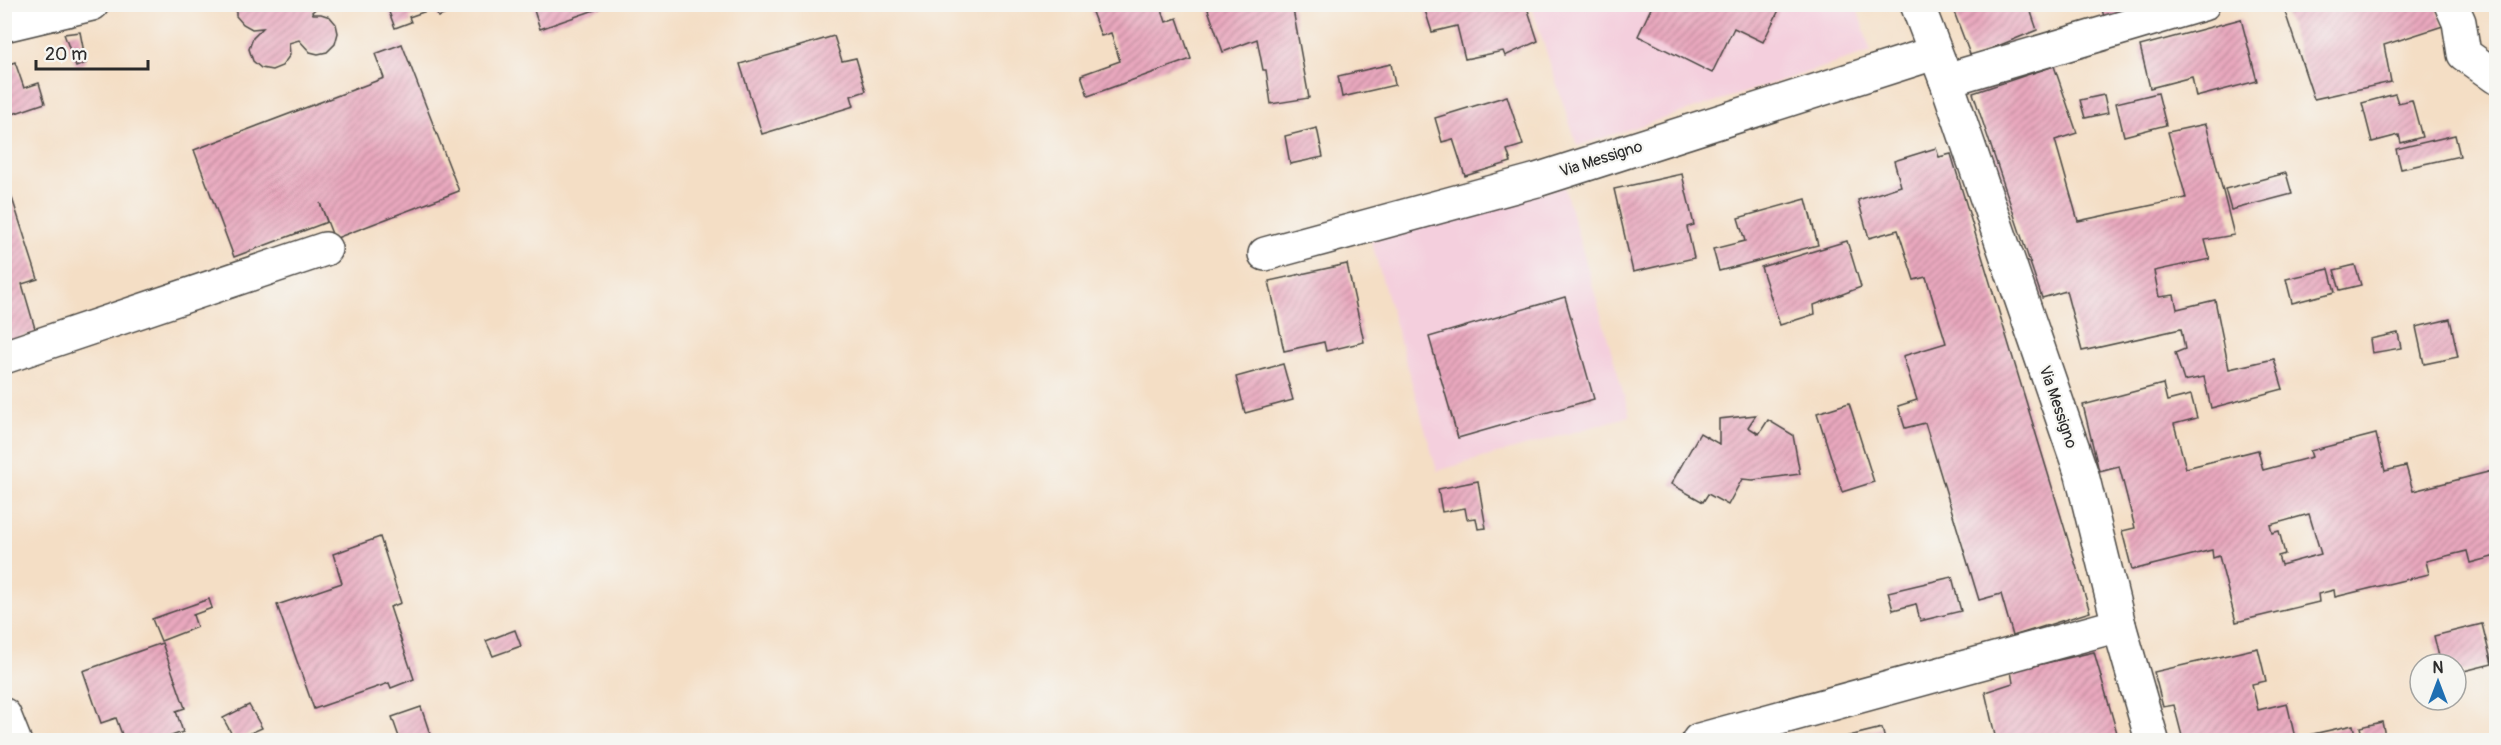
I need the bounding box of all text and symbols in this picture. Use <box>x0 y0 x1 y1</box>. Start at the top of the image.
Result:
scale bar <box>36 33 148 71</box>
text: 20 m <box>45 43 87 66</box>
street label: Via Messigno <box>1557 136 1645 182</box>
street label: Via Messigno <box>2035 363 2082 451</box>
north arrow <box>2408 652 2468 712</box>
text: N <box>2433 658 2444 678</box>

